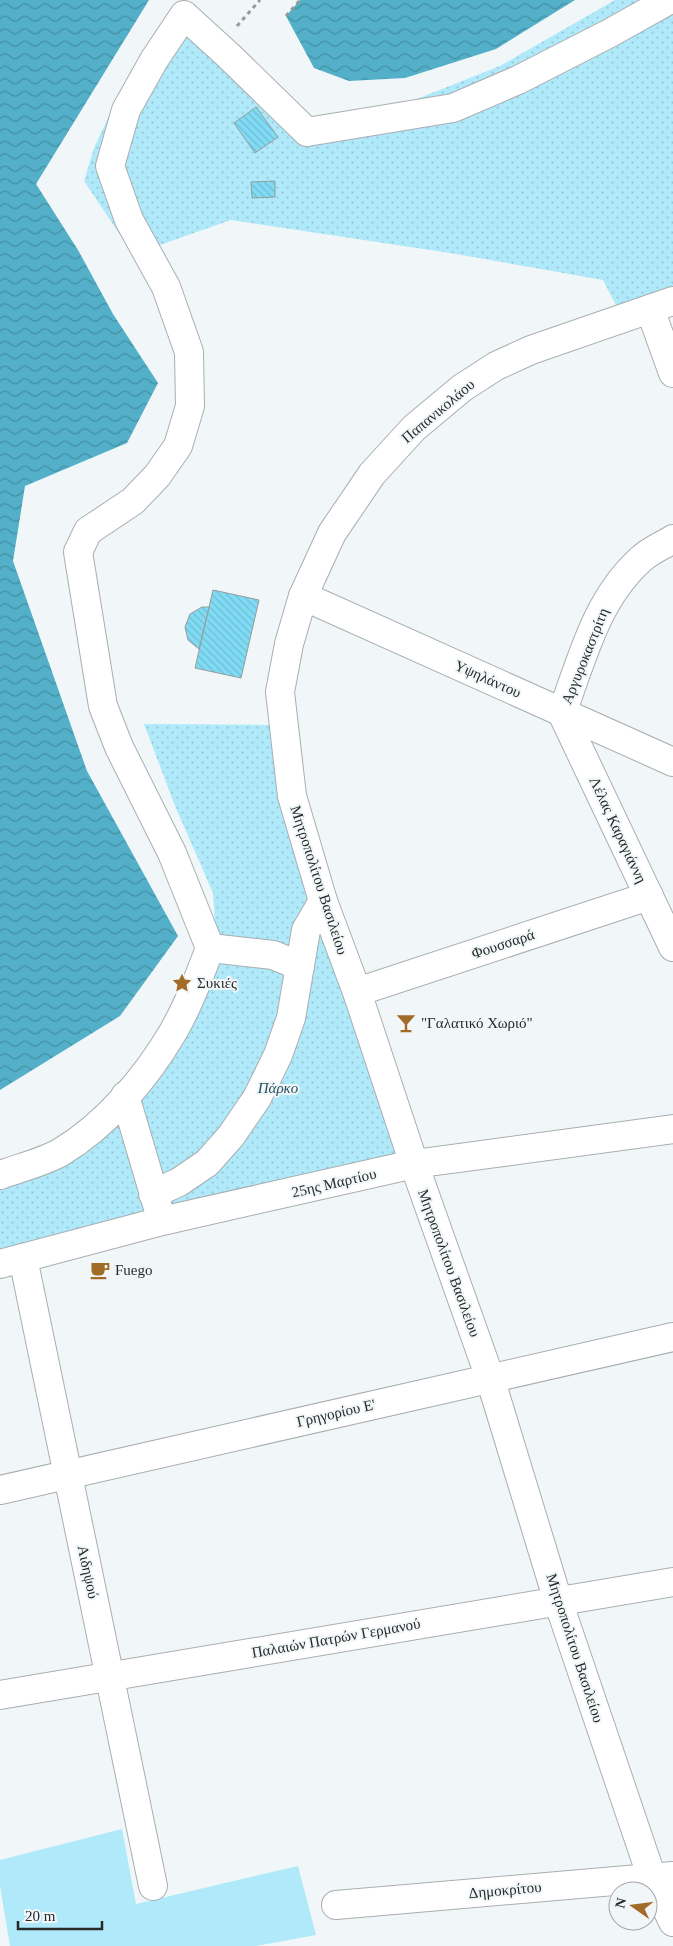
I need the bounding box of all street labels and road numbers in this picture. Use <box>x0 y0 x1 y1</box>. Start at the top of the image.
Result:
street label: Παπανικολάου <box>398 376 478 446</box>
street label: Αργυροκαστρίτη <box>558 606 612 706</box>
street label: Υψηλάντου <box>452 657 524 701</box>
street label: Λέλας Καραγιάννη <box>586 774 650 886</box>
street label: Μητροπολίτου Βασιλείου <box>287 803 351 957</box>
street label: Φουσσαρά <box>469 926 537 962</box>
street label: 25ης Μαρτίου <box>290 1166 378 1200</box>
street label: Μητροπολίτου Βασιλείου <box>415 1187 483 1339</box>
street label: Γρηγορίου Ε' <box>295 1396 377 1430</box>
street label: Αιδηψού <box>75 1544 101 1600</box>
street label: Μητροπολίτου Βασιλείου <box>543 1571 607 1725</box>
street label: Παλαιών Πατρών Γερμανού <box>250 1615 422 1661</box>
street label: Δημοκρίτου <box>468 1879 542 1901</box>

